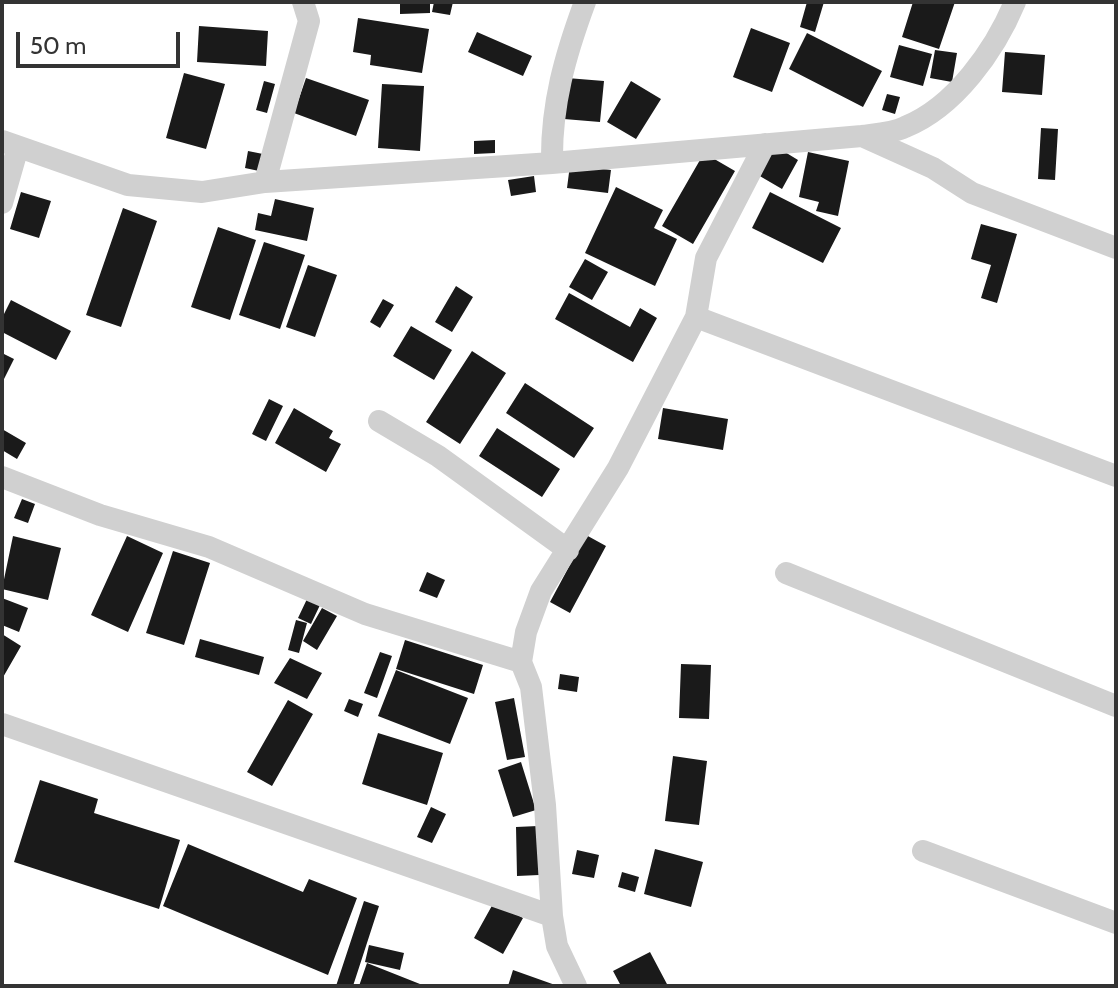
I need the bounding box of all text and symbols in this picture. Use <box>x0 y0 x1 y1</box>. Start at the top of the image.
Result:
scale bar <box>20 16 184 66</box>
text: 50 m <box>30 31 86 60</box>

